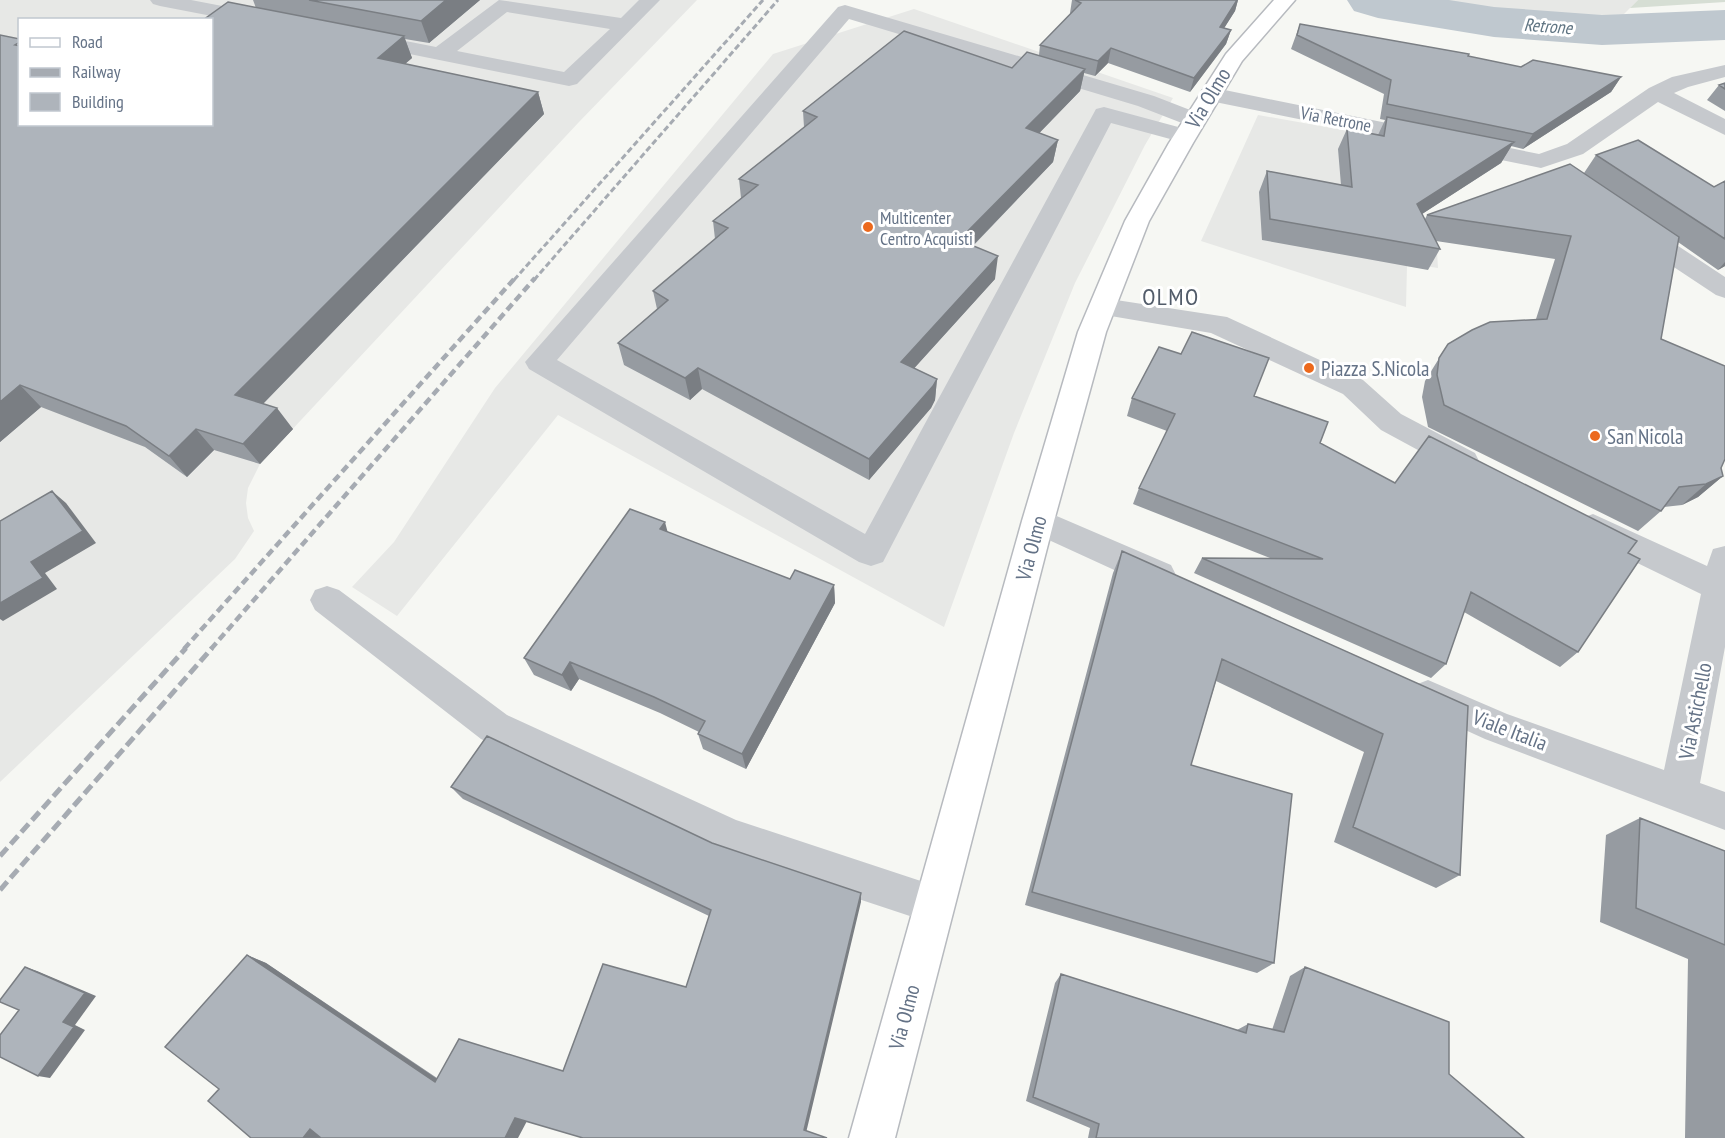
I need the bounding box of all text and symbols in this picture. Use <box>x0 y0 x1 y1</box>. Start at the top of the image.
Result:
water label: Retrone <box>1523 13 1574 39</box>
legend <box>18 18 213 126</box>
text: Road <box>72 30 103 53</box>
text: Railway <box>72 60 121 83</box>
street label: Via Olmo <box>1179 63 1237 134</box>
text: Building <box>72 90 124 113</box>
street label: Via Retrone <box>1298 101 1373 137</box>
place label: Multicenter Centro Acquisti <box>880 206 973 250</box>
marker: Multicenter Centro Acquisti <box>861 220 875 234</box>
district label: OLMO <box>1142 281 1200 312</box>
place label: Piazza S.Nicola <box>1321 355 1429 382</box>
marker: Piazza S.Nicola <box>1302 361 1316 375</box>
place label: San Nicola <box>1607 423 1683 450</box>
marker: San Nicola <box>1588 429 1602 443</box>
street label: Via Olmo <box>1009 512 1053 584</box>
street label: Via Astichello <box>1672 660 1718 763</box>
street label: Viale Italia <box>1468 703 1551 757</box>
street label: Via Olmo <box>882 981 926 1053</box>

